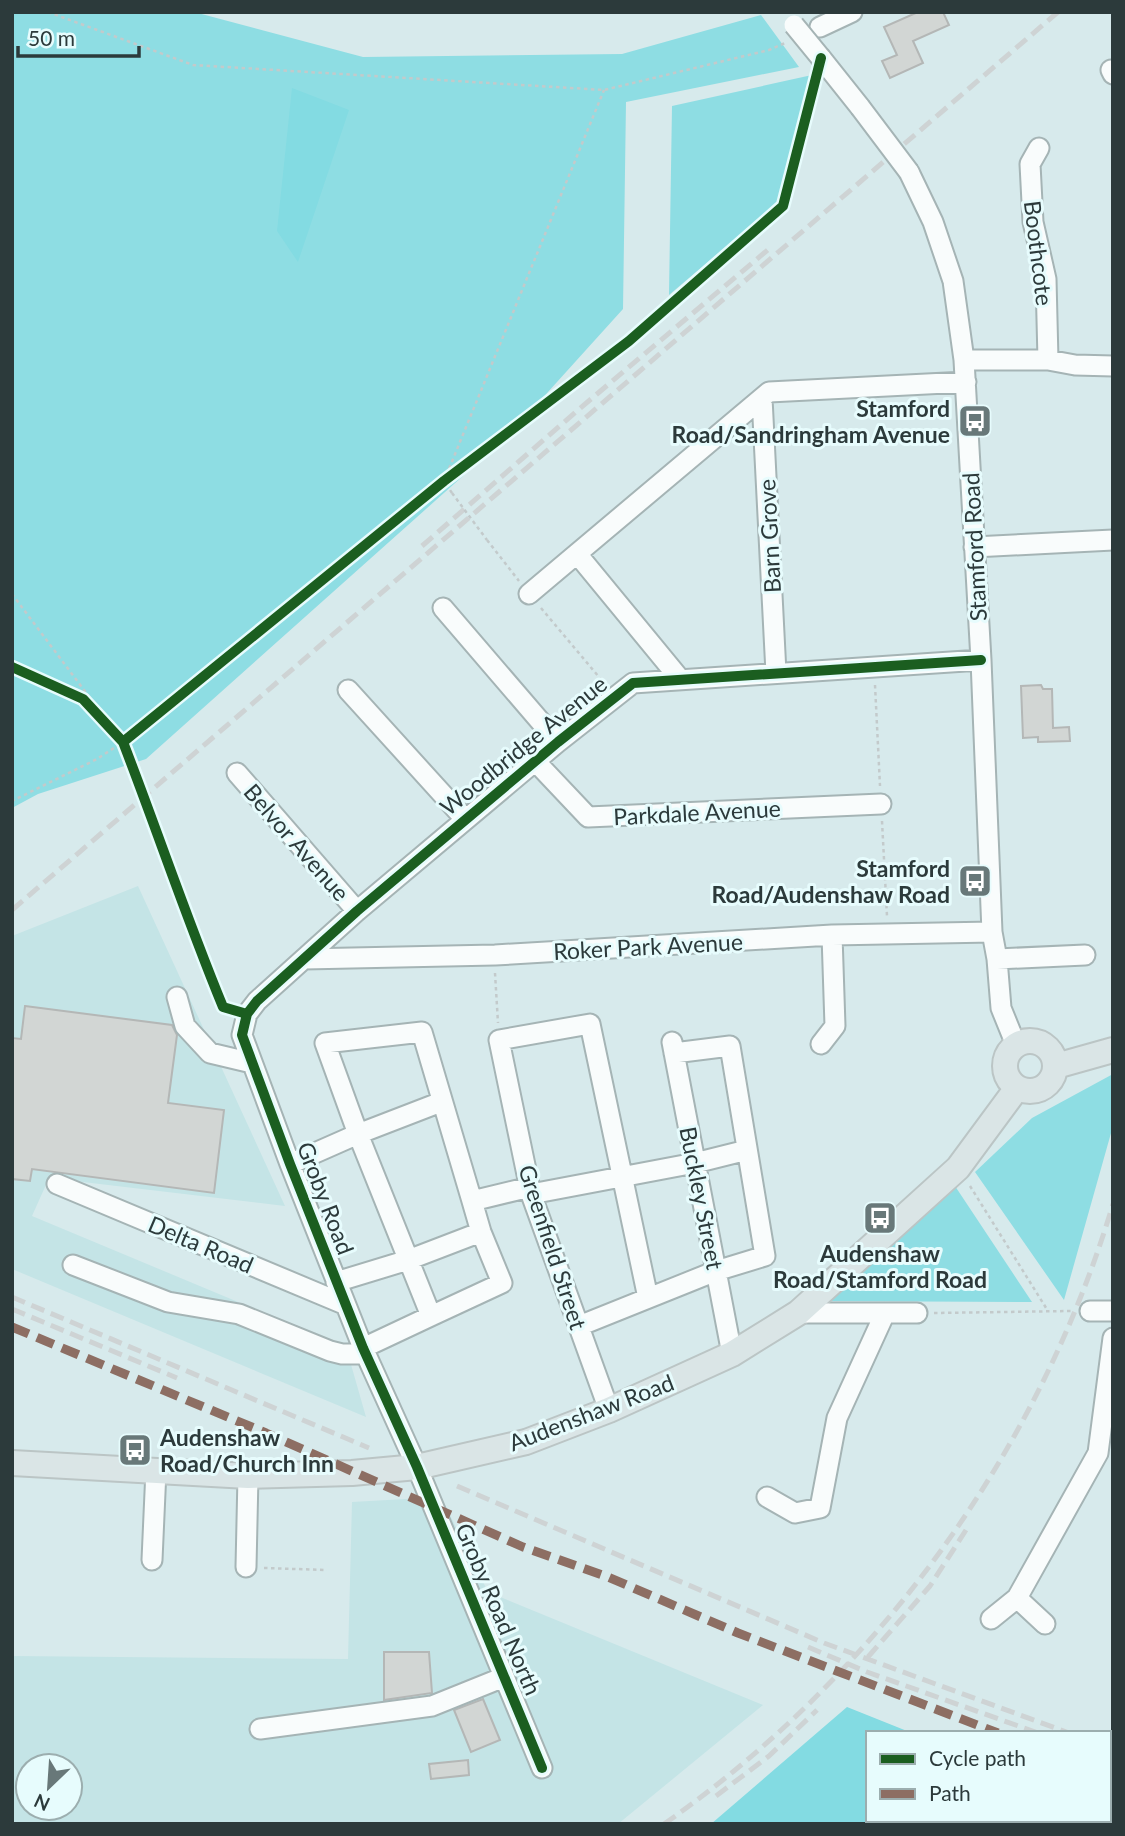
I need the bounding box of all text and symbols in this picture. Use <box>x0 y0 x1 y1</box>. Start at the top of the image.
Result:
scale bar <box>18 14 138 58</box>
text: 50 m <box>28 25 75 50</box>
street label: Boothcote <box>1019 199 1059 307</box>
place label: Stamford Road/Sandringham Avenue <box>672 394 950 448</box>
bus stop icon: Stamford Road/Sandringham Avenue <box>956 402 994 440</box>
street label: Stamford Road <box>956 472 992 622</box>
street label: Barn Grove <box>752 478 786 594</box>
street label: Woodbridge Avenue <box>434 669 612 821</box>
street label: Belvor Avenue <box>239 778 355 906</box>
street label: Parkdale Avenue <box>613 794 781 830</box>
place label: Stamford Road/Audenshaw Road <box>712 854 950 908</box>
bus stop icon: Stamford Road/Audenshaw Road <box>956 862 994 900</box>
street label: Roker Park Avenue <box>552 927 744 965</box>
street label: Buckley Street <box>674 1124 730 1273</box>
street label: Groby Road <box>292 1138 360 1258</box>
street label: Greenfield Street <box>513 1161 593 1334</box>
bus stop icon: Audenshaw Road/Stamford Road <box>861 1199 899 1237</box>
street label: Delta Road <box>144 1209 258 1279</box>
place label: Audenshaw Road/Stamford Road <box>773 1239 987 1293</box>
street label: Audenshaw Road <box>504 1368 678 1456</box>
place label: Audenshaw Road/Church Inn <box>159 1423 334 1477</box>
bus stop icon: Audenshaw Road/Church Inn <box>116 1431 154 1469</box>
street label: Groby Road North <box>450 1519 548 1699</box>
legend <box>866 1731 1111 1822</box>
text: Cycle path <box>929 1745 1026 1770</box>
north arrow <box>14 1752 84 1822</box>
text: Path <box>929 1780 971 1805</box>
text: N <box>30 1789 53 1816</box>

